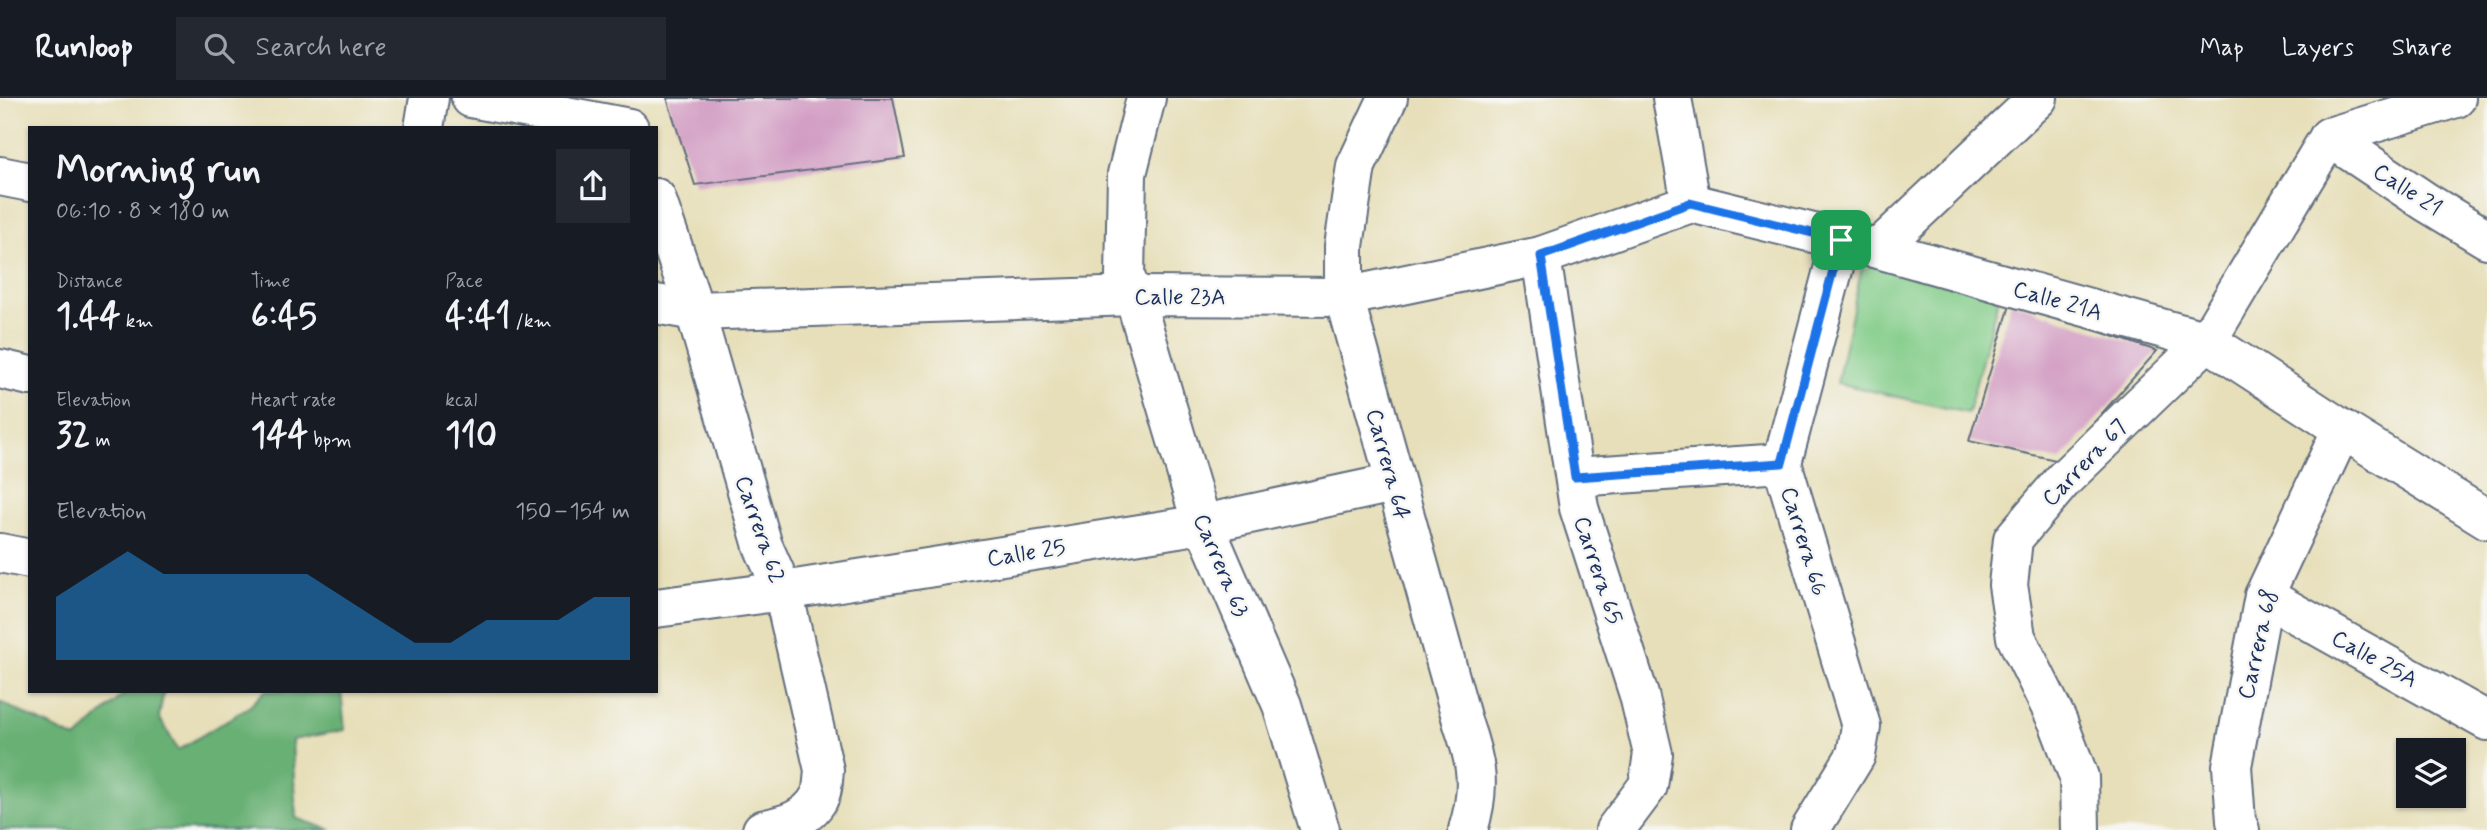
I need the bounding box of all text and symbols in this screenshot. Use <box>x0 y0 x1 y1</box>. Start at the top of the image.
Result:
search box <box>176 17 666 80</box>
text: Runloop <box>35 26 134 70</box>
icon: search <box>200 29 238 67</box>
text: Search here <box>256 31 386 65</box>
text: Map <box>2200 33 2244 64</box>
text: Layers <box>2282 33 2354 64</box>
text: Share <box>2392 33 2452 64</box>
text: Morning run <box>56 146 261 195</box>
button: share <box>556 149 630 223</box>
street label: Calle 21 <box>2367 157 2447 224</box>
text: 06:10 · 8 × 180 m <box>56 197 230 227</box>
pin <box>1811 210 1871 270</box>
icon: arrive <box>1822 221 1860 259</box>
text: Distance <box>56 269 123 294</box>
text: Time <box>251 269 290 294</box>
text: Pace <box>445 269 483 294</box>
street label: Calle 21A <box>2009 275 2106 329</box>
street label: Calle 23A <box>1134 283 1226 313</box>
text: 1.44 <box>56 294 121 340</box>
text: 6:45 <box>251 294 317 340</box>
text: 4:41 <box>445 294 510 340</box>
text: km <box>121 309 153 334</box>
text: /km <box>510 309 552 334</box>
text: Elevation <box>56 388 131 413</box>
text: Heart rate <box>251 388 336 413</box>
text: kcal <box>445 388 477 413</box>
street label: Carrera 64 <box>1358 406 1416 523</box>
text: 32 <box>56 413 90 459</box>
text: 144 <box>251 413 308 459</box>
text: 110 <box>445 413 497 459</box>
street label: Carrera 67 <box>2036 413 2135 514</box>
text: m <box>90 428 111 453</box>
text: bpm <box>308 428 352 453</box>
street label: Carrera 62 <box>727 472 791 587</box>
street label: Carrera 66 <box>1772 483 1834 600</box>
text: Elevation <box>56 497 147 527</box>
text: 150–154 m <box>515 497 630 527</box>
street label: Carrera 63 <box>1185 510 1255 622</box>
street label: Carrera 65 <box>1566 513 1629 628</box>
street label: Calle 25 <box>985 533 1068 575</box>
street label: Carrera 68 <box>2232 586 2286 702</box>
street label: Calle 25A <box>2326 624 2423 696</box>
map controls <box>2396 738 2466 808</box>
button: layers <box>2396 738 2466 808</box>

